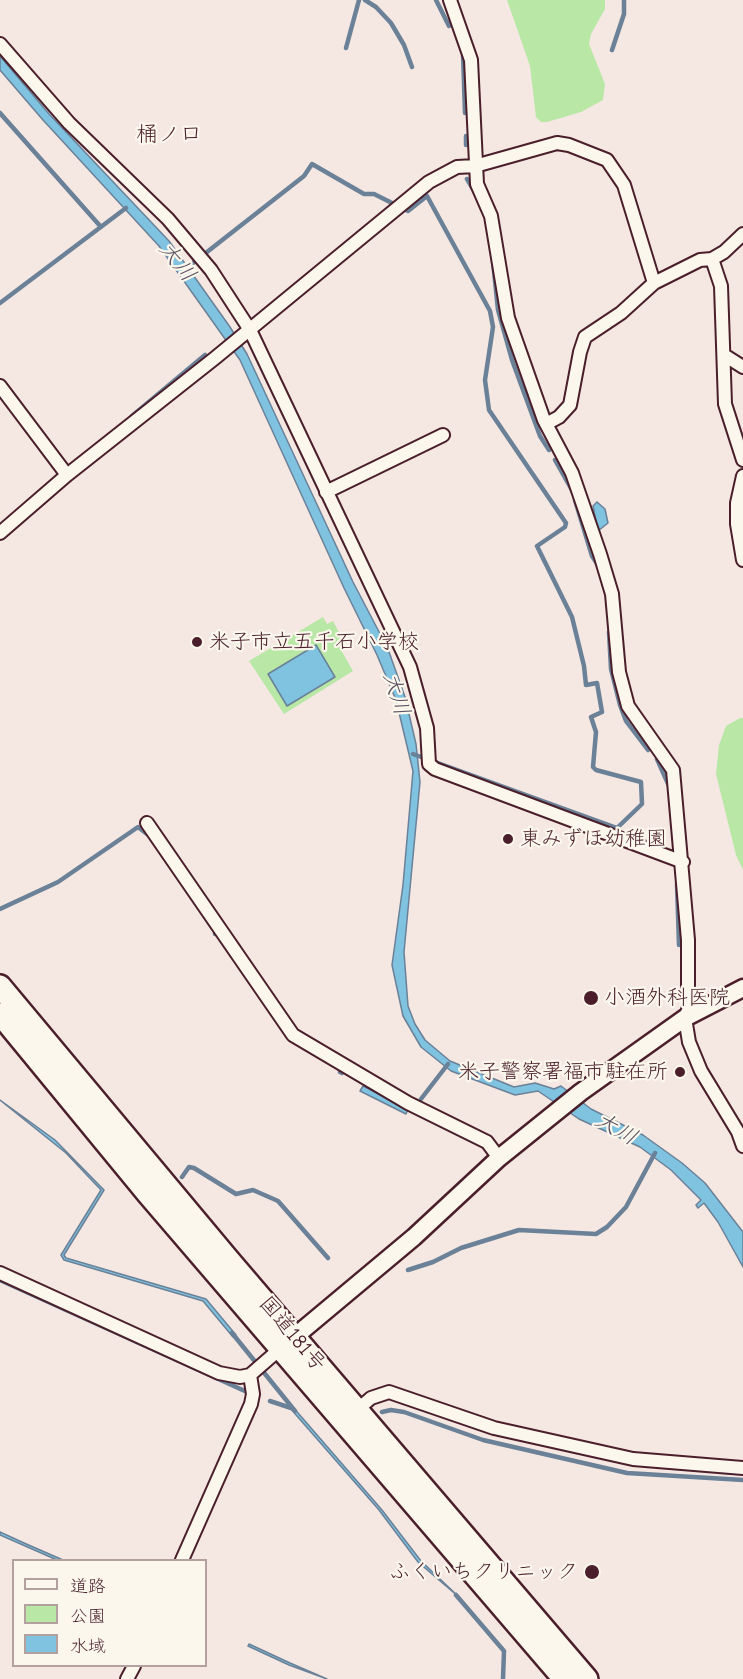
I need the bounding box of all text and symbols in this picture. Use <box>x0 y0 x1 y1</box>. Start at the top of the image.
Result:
district label: 桶ノ口 <box>136 122 202 148</box>
water label: 大川 <box>153 237 201 287</box>
place label: 米子市立五千石小学校 <box>209 629 419 655</box>
marker: 米子市立五千石小学校 <box>190 635 204 649</box>
water label: 大川 <box>377 669 415 719</box>
place label: 東みずほ幼稚園 <box>520 826 667 852</box>
marker: 東みずほ幼稚園 <box>501 832 515 846</box>
place label: 小酒外科医院 <box>604 985 730 1011</box>
marker: 小酒外科医院 <box>582 989 600 1007</box>
place label: 米子警察署福市駐在所 <box>458 1059 668 1085</box>
marker: 米子警察署福市駐在所 <box>673 1065 687 1079</box>
water label: 大川 <box>590 1107 642 1151</box>
street label: 国道181号 <box>253 1291 331 1377</box>
legend <box>12 1559 207 1667</box>
place label: ふくいちクリニック <box>389 1559 578 1585</box>
marker: ふくいちクリニック <box>583 1563 601 1581</box>
text: 道路 <box>70 1576 106 1597</box>
text: 公園 <box>70 1606 106 1627</box>
text: 水域 <box>70 1636 106 1657</box>

